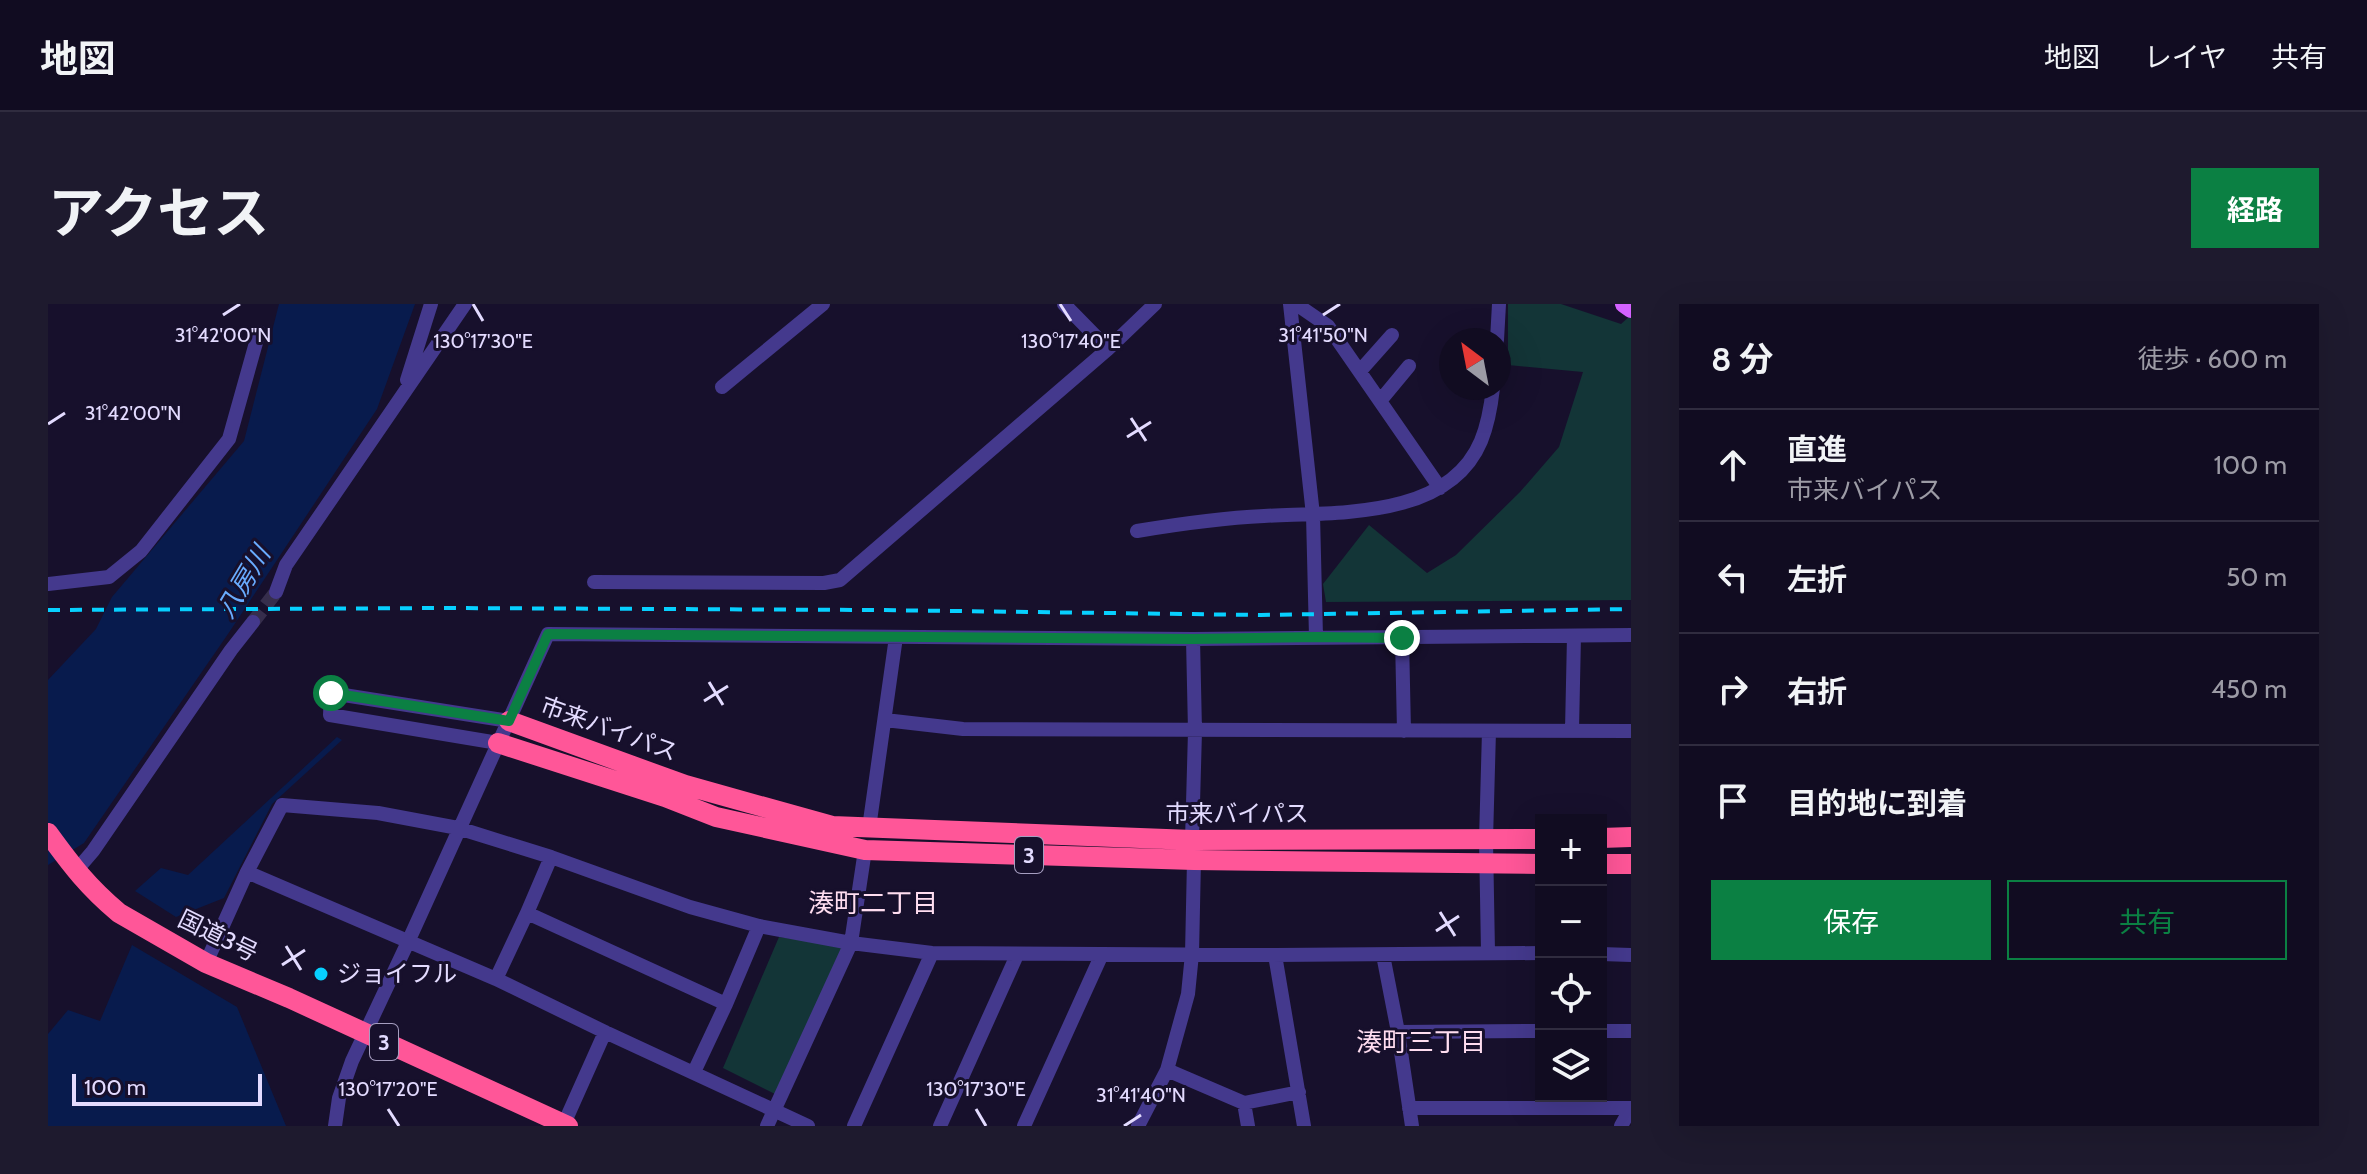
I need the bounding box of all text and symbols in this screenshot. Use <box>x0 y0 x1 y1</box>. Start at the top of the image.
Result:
text: 地図 <box>40 35 116 82</box>
text: 地図 <box>2044 40 2100 74</box>
text: レイヤ <box>2144 40 2227 74</box>
text: 共有 <box>2271 40 2327 74</box>
button: 経路 <box>2191 168 2319 248</box>
text: アクセス <box>48 179 269 247</box>
text: 31°42'00"N <box>175 323 271 347</box>
text: 31°41'50"N <box>1278 323 1368 347</box>
north arrow <box>1439 328 1511 400</box>
text: 130°17'30"E <box>433 329 533 353</box>
text: 130°17'40"E <box>1021 329 1121 353</box>
text: 8 分 <box>1711 338 1773 380</box>
text: 徒歩 · 600 m <box>2137 343 2287 375</box>
text: 31°42'00"N <box>85 401 181 425</box>
text: 直進 <box>1787 431 1847 468</box>
icon: ahead <box>1711 443 1755 487</box>
text: 100 m <box>2214 449 2287 481</box>
text: 市来バイパス <box>1787 474 1942 506</box>
water label: 八房川 <box>209 538 278 624</box>
icon: left <box>1711 555 1755 599</box>
text: 左折 <box>1787 561 1847 598</box>
text: 50 m <box>2226 561 2287 593</box>
route end <box>1384 620 1420 656</box>
icon: right <box>1711 667 1755 711</box>
text: 右折 <box>1787 673 1847 710</box>
text: 450 m <box>2211 673 2287 705</box>
route start <box>313 675 349 711</box>
street label: 市来バイパス <box>537 690 682 767</box>
icon: arrive <box>1711 779 1755 823</box>
text: 目的地に到着 <box>1787 785 1967 822</box>
street label: 市来バイパス <box>1165 799 1309 828</box>
map controls <box>1535 814 1607 1102</box>
button: + <box>1535 814 1607 886</box>
road number: 3 <box>1015 837 1043 873</box>
button: 保存 <box>1711 880 1991 960</box>
button: 共有 <box>2007 880 2287 960</box>
button: − <box>1535 886 1607 958</box>
district label: 湊町二丁目 <box>808 887 938 919</box>
street label: 国道3号 <box>174 904 263 967</box>
button: locate <box>1535 958 1607 1030</box>
place label: ジョイフル <box>337 959 457 988</box>
marker: ジョイフル <box>312 965 330 983</box>
road number: 3 <box>370 1024 398 1060</box>
district label: 湊町三丁目 <box>1356 1026 1486 1058</box>
button: layers <box>1535 1030 1607 1102</box>
scale bar <box>72 1070 262 1106</box>
text: 100 m <box>84 1074 146 1101</box>
text: 130°17'20"E <box>338 1077 438 1101</box>
text: 130°17'30"E <box>926 1077 1026 1101</box>
text: 31°41'40"N <box>1096 1083 1186 1107</box>

